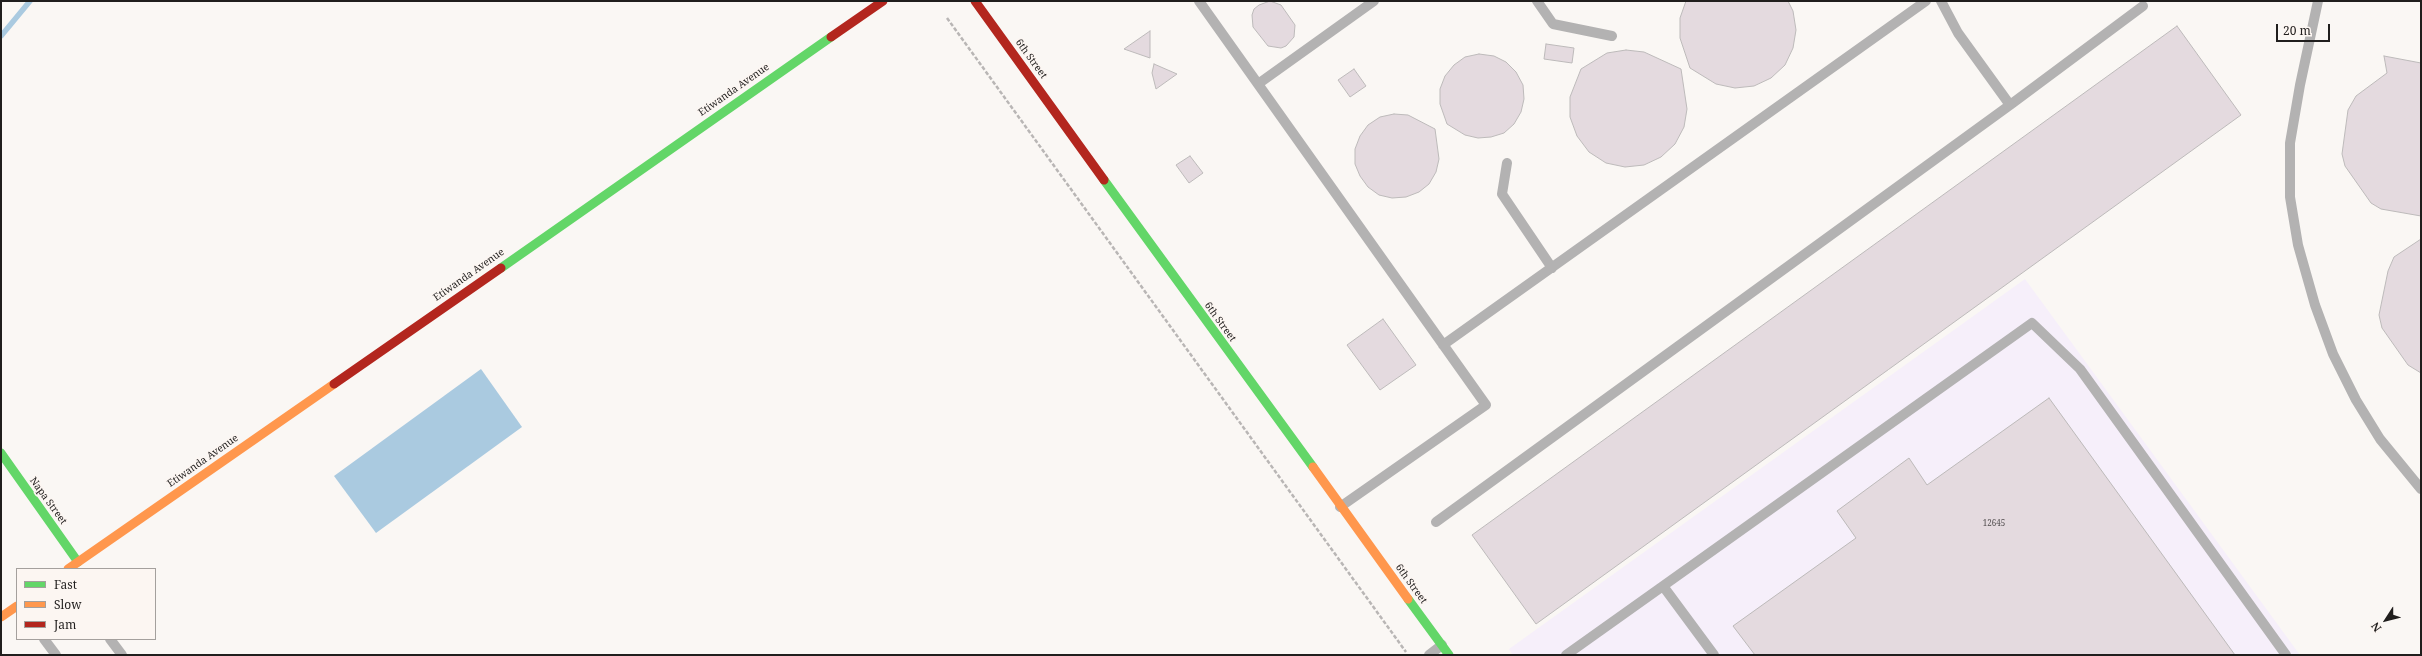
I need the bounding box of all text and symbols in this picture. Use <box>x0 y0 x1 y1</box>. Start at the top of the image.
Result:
scale bar <box>2278 16 2332 42</box>
text: 20 m <box>2283 22 2311 39</box>
street label: 6th Street <box>1013 37 1049 81</box>
street label: Etiwanda Avenue <box>696 61 772 119</box>
street label: Etiwanda Avenue <box>431 246 507 304</box>
street label: 6th Street <box>1202 300 1238 344</box>
street label: Etiwanda Avenue <box>165 432 241 490</box>
street label: Napa Street <box>27 475 69 527</box>
house number: 12645 <box>1983 519 2005 529</box>
street label: 6th Street <box>1393 562 1429 606</box>
legend <box>16 568 156 640</box>
text: Fast <box>54 576 77 593</box>
text: Slow <box>54 596 82 613</box>
north arrow <box>2366 600 2406 640</box>
text: Jam <box>54 616 76 633</box>
text: N <box>2367 619 2385 635</box>

